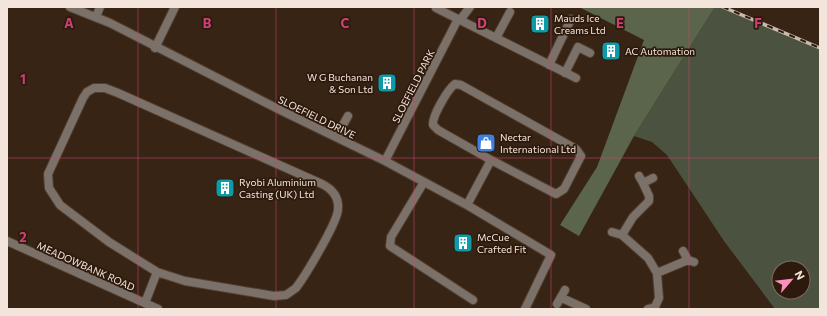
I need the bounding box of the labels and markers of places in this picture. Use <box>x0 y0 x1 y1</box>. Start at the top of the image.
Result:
place label: Mauds Ice Creams Ltd <box>554 12 606 36</box>
building icon: Mauds Ice Creams Ltd <box>529 13 551 35</box>
building icon: AC Automation <box>600 40 622 62</box>
place label: AC Automation <box>625 45 695 57</box>
place label: W G Buchanan & Son Ltd <box>307 71 373 95</box>
building icon: W G Buchanan & Son Ltd <box>376 72 398 94</box>
place label: Nectar International Ltd <box>500 131 576 155</box>
shop icon: Nectar International Ltd <box>475 132 497 154</box>
place label: Ryobi Aluminium Casting (UK) Ltd <box>239 176 316 200</box>
building icon: Ryobi Aluminium Casting (UK) Ltd <box>214 177 236 199</box>
place label: McCue Crafted Fit <box>477 231 526 255</box>
building icon: McCue Crafted Fit <box>452 232 474 254</box>

